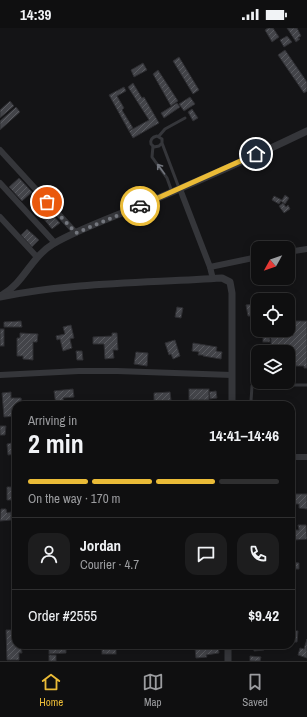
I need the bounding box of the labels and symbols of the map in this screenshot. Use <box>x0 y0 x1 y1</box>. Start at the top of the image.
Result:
pin <box>239 137 273 171</box>
one-way arrow <box>157 164 165 175</box>
pin <box>30 185 64 219</box>
courier <box>120 186 160 226</box>
north arrow <box>251 241 295 285</box>

